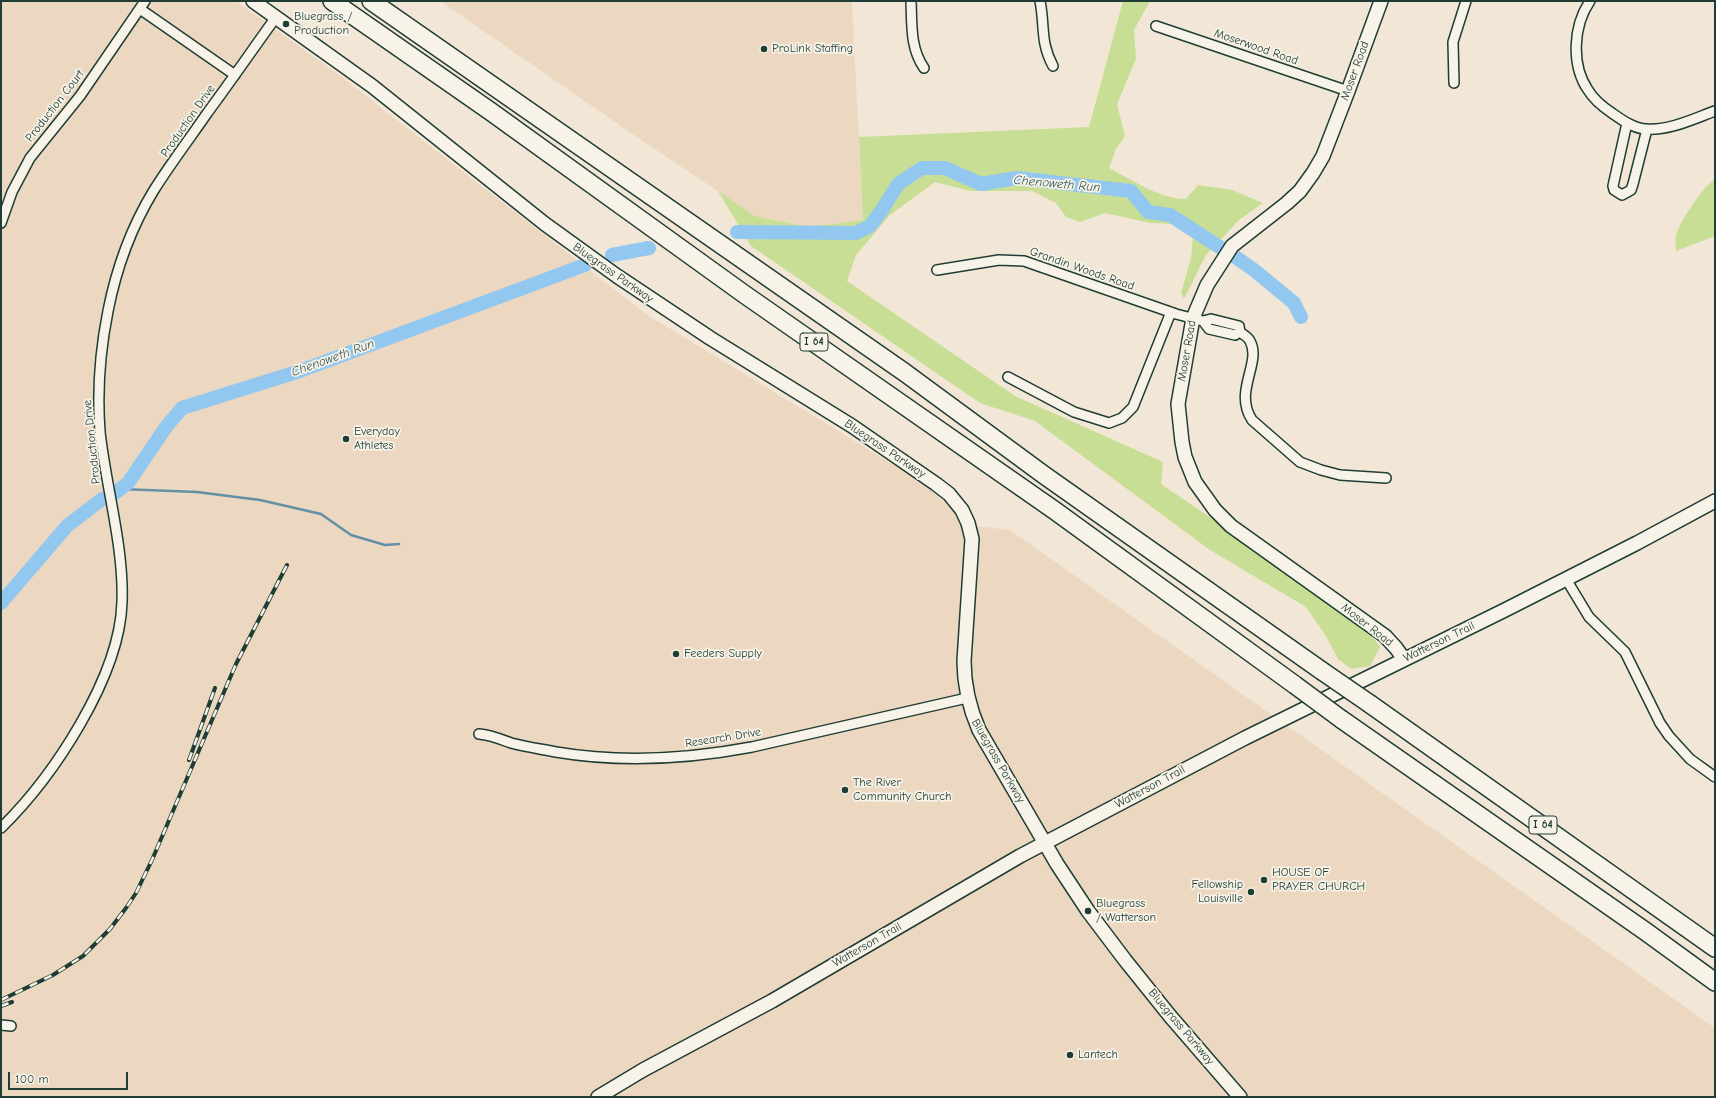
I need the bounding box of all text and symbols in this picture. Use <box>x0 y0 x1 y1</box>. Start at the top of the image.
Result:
place label: Bluegrass / Production <box>294 10 353 38</box>
marker: Bluegrass / Production <box>281 19 291 29</box>
street label: Moserwood Road <box>1212 26 1300 68</box>
street label: Moser Road <box>1338 39 1372 103</box>
place label: ProLink Staffing <box>772 42 853 56</box>
marker: ProLink Staffing <box>759 44 769 54</box>
street label: Production Court <box>23 67 87 145</box>
street label: Production Drive <box>158 82 218 160</box>
water label: Chenoweth Run <box>1013 172 1101 196</box>
street label: Bluegrass Parkway <box>570 240 656 306</box>
street label: Grandin Woods Road <box>1028 244 1136 294</box>
street label: Moser Road <box>1175 319 1199 383</box>
road number: I 64 <box>800 333 828 351</box>
water label: Chenoweth Run <box>289 336 377 380</box>
street label: Production Drive <box>80 399 104 485</box>
street label: Bluegrass Parkway <box>842 417 928 481</box>
place label: Everyday Athletes <box>354 425 400 453</box>
marker: Everyday Athletes <box>341 434 351 444</box>
street label: Moser Road <box>1338 600 1396 650</box>
street label: Watterson Trail <box>1401 619 1477 665</box>
place label: Feeders Supply <box>684 647 762 661</box>
marker: Feeders Supply <box>671 649 681 659</box>
street label: Bluegrass Parkway <box>968 716 1028 806</box>
street label: Research Drive <box>684 725 762 751</box>
street label: Watterson Trail <box>1112 762 1188 812</box>
place label: The River Community Church <box>853 776 951 804</box>
marker: The River Community Church <box>840 785 850 795</box>
road number: I 64 <box>1529 816 1557 834</box>
place label: HOUSE OF PRAYER CHURCH <box>1272 866 1365 894</box>
marker: HOUSE OF PRAYER CHURCH <box>1259 875 1269 885</box>
place label: Fellowship Louisville <box>1192 878 1243 906</box>
marker: Fellowship Louisville <box>1246 887 1256 897</box>
place label: Bluegrass / Watterson <box>1096 897 1156 925</box>
marker: Bluegrass / Watterson <box>1083 906 1093 916</box>
street label: Watterson Trail <box>830 919 904 971</box>
street label: Bluegrass Parkway <box>1145 986 1217 1068</box>
place label: Lantech <box>1078 1048 1118 1062</box>
marker: Lantech <box>1065 1050 1075 1060</box>
scale bar <box>10 1064 130 1090</box>
text: 100 m <box>15 1072 48 1086</box>

